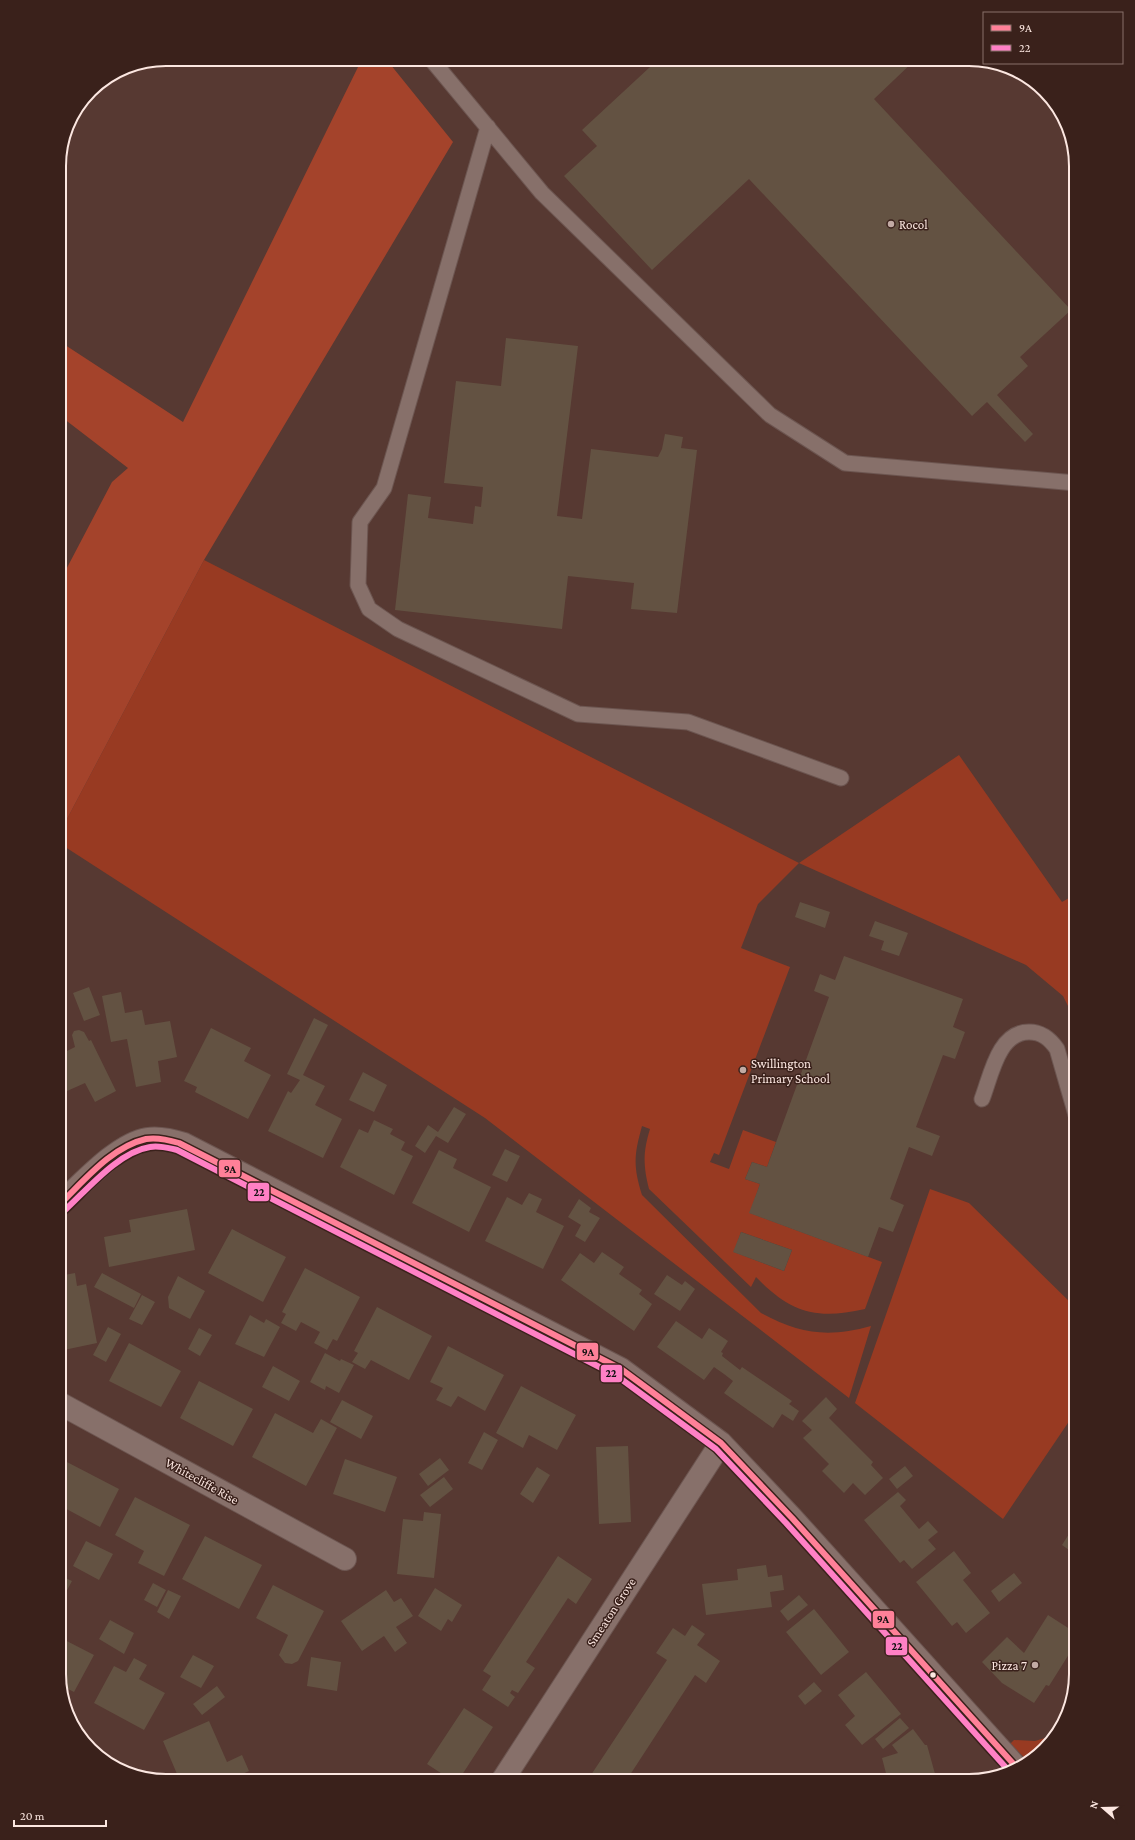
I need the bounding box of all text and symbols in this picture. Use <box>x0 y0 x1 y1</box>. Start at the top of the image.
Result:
legend <box>983 12 1123 64</box>
text: 9A <box>1019 21 1032 35</box>
text: 22 <box>1019 41 1031 55</box>
place label: Rocol <box>899 217 928 232</box>
marker: Rocol <box>886 219 896 229</box>
place label: Swillington Primary School <box>751 1056 830 1086</box>
marker: Swillington Primary School <box>738 1065 748 1075</box>
line badge: 9A <box>218 1159 241 1178</box>
text: 9A <box>224 1163 237 1175</box>
line badge: 22 <box>247 1182 270 1202</box>
text: 22 <box>253 1186 265 1198</box>
line badge: 9A <box>576 1342 599 1361</box>
text: 9A <box>582 1346 595 1358</box>
line badge: 22 <box>600 1364 623 1383</box>
text: 22 <box>605 1367 617 1379</box>
street label: Whitecliffe Rise <box>163 1455 242 1507</box>
street label: Smeaton Grove <box>583 1575 639 1649</box>
line badge: 9A <box>872 1610 895 1629</box>
text: 9A <box>877 1613 890 1625</box>
line badge: 22 <box>885 1636 908 1656</box>
text: 22 <box>891 1640 903 1652</box>
place label: Pizza 7 <box>992 1658 1027 1673</box>
marker: Pizza 7 <box>1030 1660 1040 1670</box>
unlabelled marker <box>928 1670 938 1680</box>
north arrow <box>1083 1788 1123 1828</box>
text: N <box>1087 1799 1101 1810</box>
scale bar <box>14 1802 106 1828</box>
text: 20 m <box>20 1809 45 1823</box>

